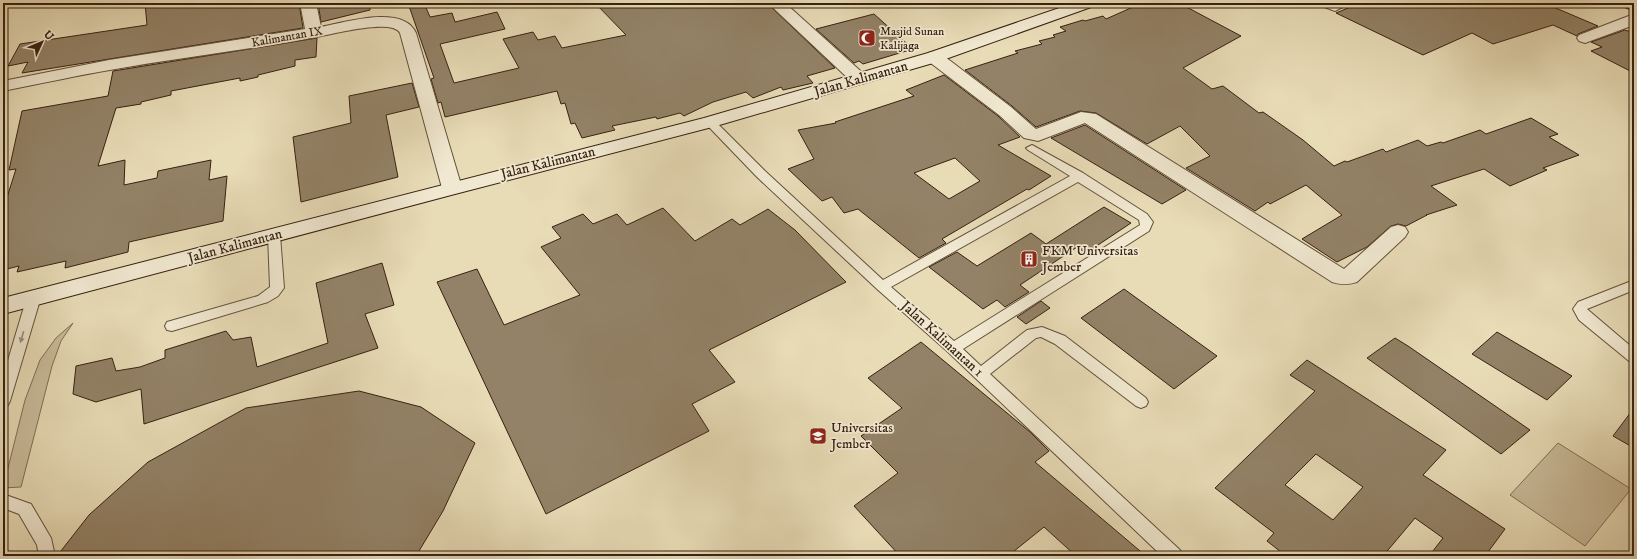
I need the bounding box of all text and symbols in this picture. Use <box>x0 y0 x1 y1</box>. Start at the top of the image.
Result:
north arrow <box>22 22 62 62</box>
street label: Kalimantan IX <box>250 23 324 51</box>
place label: Masjid Sunan Kalijaga <box>880 24 945 53</box>
text: U <box>40 28 57 44</box>
mosque icon: Masjid Sunan Kalijaga <box>857 28 877 48</box>
street label: Jalan Kalimantan <box>810 57 911 102</box>
street label: Jalan Kalimantan <box>497 142 598 184</box>
street label: Jalan Kalimantan <box>184 225 285 268</box>
place label: FKM Universitas Jember <box>1040 242 1138 276</box>
building icon: FKM Universitas Jember <box>1019 249 1039 269</box>
street label: Jalan Kalimantan 1 <box>896 296 987 381</box>
one-way arrow <box>19 331 25 343</box>
place label: Universitas Jember <box>829 419 893 453</box>
school or university icon: Universitas Jember <box>808 426 828 446</box>

